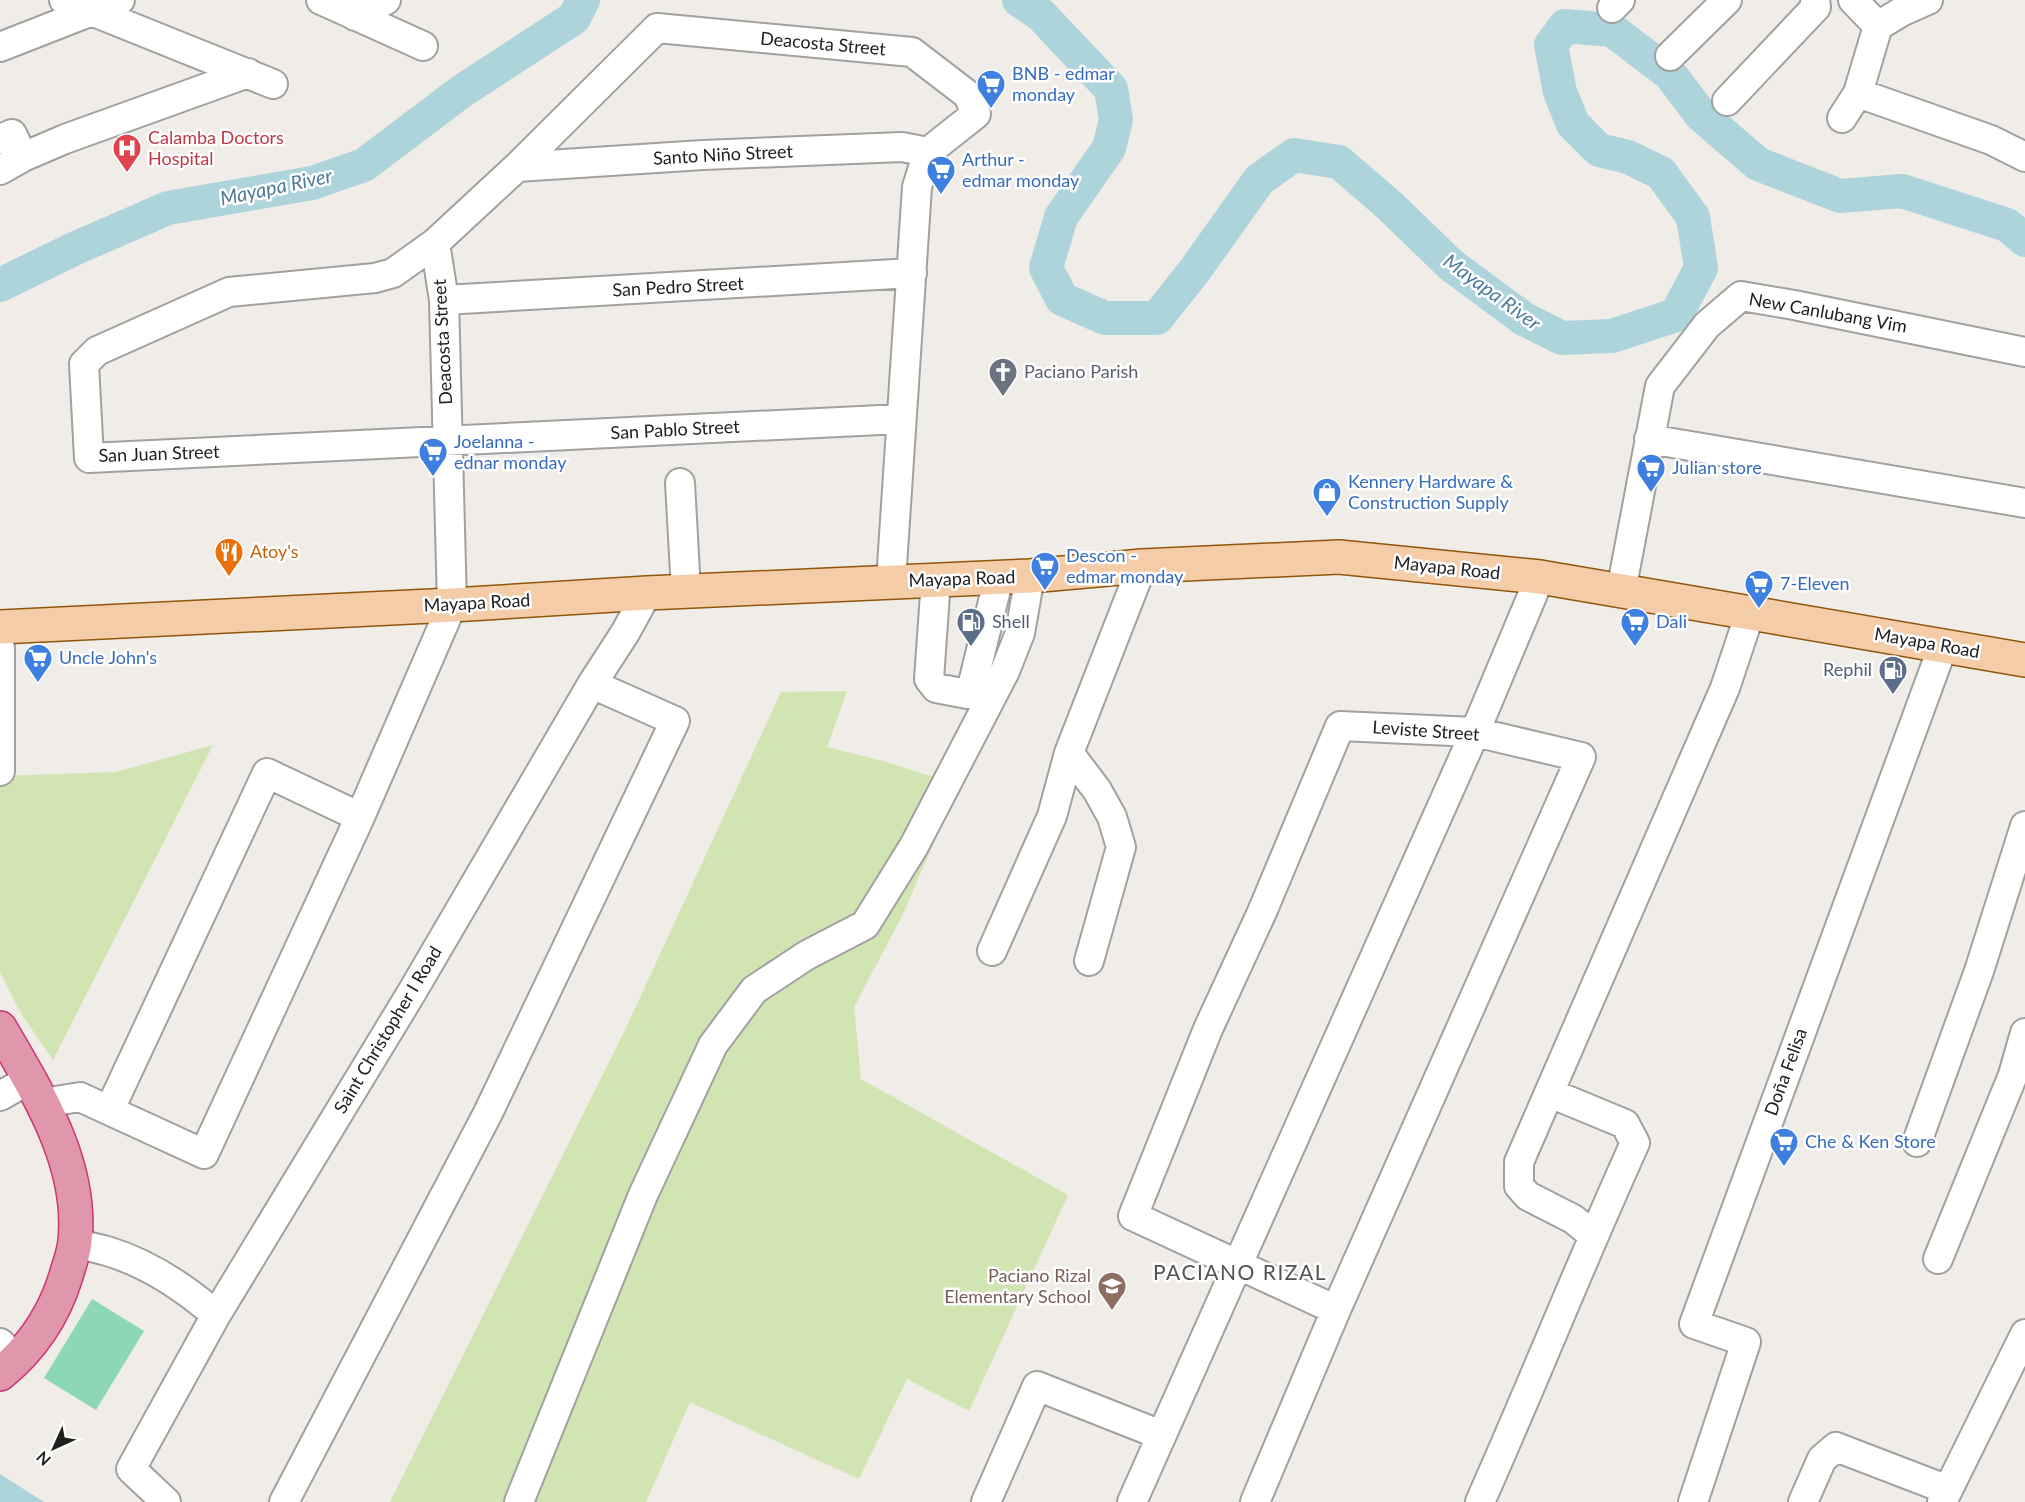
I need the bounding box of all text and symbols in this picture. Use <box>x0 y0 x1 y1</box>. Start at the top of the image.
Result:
street label: Deacosta Street <box>759 27 887 59</box>
place label: BNB - edmar monday <box>1012 62 1115 105</box>
supermarket icon: BNB - edmar monday <box>975 68 1007 110</box>
place label: Calamba Doctors Hospital <box>148 126 284 169</box>
hospital icon: Calamba Doctors Hospital <box>111 132 143 174</box>
street label: Santo Niño Street <box>653 139 794 169</box>
place label: Arthur - edmar monday <box>962 148 1080 191</box>
supermarket icon: Arthur - edmar monday <box>925 154 957 196</box>
water label: Mayapa River <box>218 162 335 210</box>
water label: Mayapa River <box>1439 248 1547 335</box>
street label: San Pedro Street <box>612 272 745 300</box>
street label: Deacosta Street <box>428 278 456 405</box>
street label: New Canlubang Vim <box>1747 287 1909 337</box>
church icon: Paciano Parish <box>987 356 1019 398</box>
place label: Paciano Parish <box>1024 360 1138 382</box>
street label: San Pablo Street <box>610 415 741 443</box>
place label: Joelanna - ednar monday <box>454 430 567 473</box>
supermarket icon: Joelanna - ednar monday <box>417 436 449 478</box>
street label: San Juan Street <box>98 440 220 466</box>
supermarket icon: Julian store <box>1635 452 1667 494</box>
place label: Julian store <box>1672 456 1762 478</box>
place label: Kennery Hardware & Construction Supply <box>1348 470 1513 513</box>
shop icon: Kennery Hardware & Construction Supply <box>1311 476 1343 518</box>
restaurant icon: Atoy's <box>213 536 245 578</box>
place label: Atoy's <box>250 540 299 562</box>
place label: Descon - edmar monday <box>1066 544 1184 587</box>
supermarket icon: Descon - edmar monday <box>1029 550 1061 592</box>
street label: Mayapa Road <box>1393 550 1501 584</box>
street label: Mayapa Road <box>908 565 1016 591</box>
supermarket icon: 7-Eleven <box>1743 568 1775 610</box>
place label: 7-Eleven <box>1780 572 1850 594</box>
street label: Mayapa Road <box>423 588 531 616</box>
fuel station icon: Shell <box>955 606 987 648</box>
supermarket icon: Dali <box>1619 606 1651 648</box>
place label: Shell <box>992 610 1030 632</box>
place label: Dali <box>1656 610 1687 632</box>
street label: Mayapa Road <box>1873 622 1982 662</box>
supermarket icon: Uncle John's <box>22 642 54 684</box>
place label: Uncle John's <box>59 646 157 668</box>
fuel station icon: Rephil <box>1877 654 1909 696</box>
place label: Rephil <box>1823 658 1872 680</box>
street label: Leviste Street <box>1372 715 1481 745</box>
street label: Saint Christopher I Road <box>328 942 446 1117</box>
street label: Doña Felisa <box>1759 1025 1811 1118</box>
supermarket icon: Che & Ken Store <box>1768 1126 1800 1168</box>
place label: Che & Ken Store <box>1805 1130 1936 1152</box>
district label: PACIANO RIZAL <box>1153 1259 1327 1284</box>
place label: Paciano Rizal Elementary School <box>944 1264 1091 1307</box>
school or university icon: Paciano Rizal Elementary School <box>1096 1270 1128 1312</box>
north arrow <box>24 1418 84 1478</box>
text: N <box>32 1448 54 1470</box>

